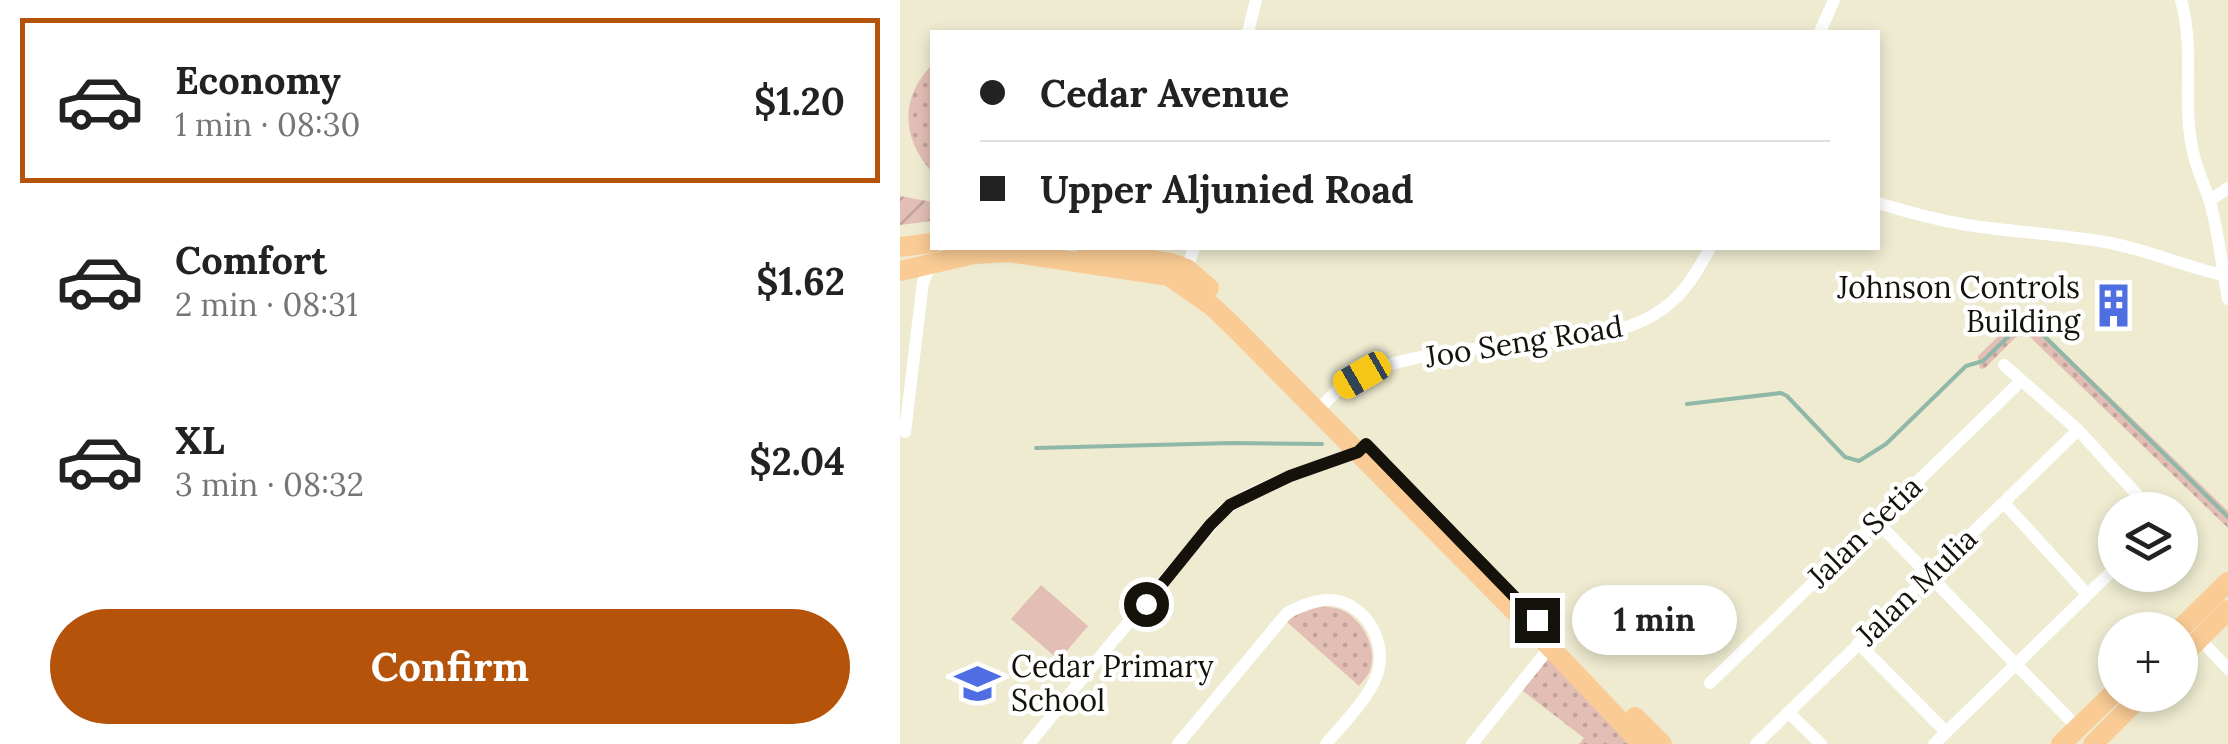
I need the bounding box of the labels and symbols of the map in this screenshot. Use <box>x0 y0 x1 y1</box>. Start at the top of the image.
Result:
place label: Johnson Controls Building <box>1836 268 2081 341</box>
building icon: Johnson Controls Building <box>2089 281 2137 329</box>
street label: Joo Seng Road <box>1421 307 1626 377</box>
car <box>1329 347 1395 403</box>
street label: Jalan Setia <box>1798 467 1929 596</box>
street label: Jalan Mulia <box>1847 519 1985 654</box>
route start <box>1124 582 1169 627</box>
callout: 1 min <box>1572 585 1737 655</box>
route end <box>1515 598 1560 643</box>
place label: Cedar Primary School <box>1011 647 1214 719</box>
school or university icon: Cedar Primary School <box>954 660 1002 708</box>

